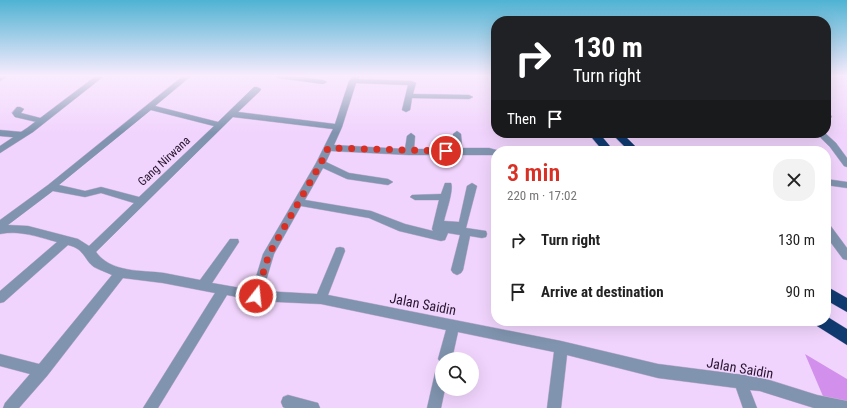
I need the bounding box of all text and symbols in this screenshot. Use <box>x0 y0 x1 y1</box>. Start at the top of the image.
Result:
text: 130 m <box>573 31 643 64</box>
icon: right <box>507 32 559 84</box>
text: Turn right <box>573 65 641 86</box>
icon: arrive <box>544 108 566 130</box>
text: Then <box>507 110 536 128</box>
street label: Gang Nirwana <box>135 133 193 189</box>
pin <box>429 134 463 168</box>
icon: arrive <box>435 140 457 162</box>
text: 3 min <box>507 159 560 187</box>
button: close <box>773 159 815 201</box>
text: 220 m · 17:02 <box>507 188 577 203</box>
icon: right <box>507 229 529 251</box>
text: Turn right <box>541 231 600 249</box>
text: 130 m <box>778 231 815 249</box>
position arrow <box>235 275 277 317</box>
icon: arrive <box>507 281 529 303</box>
text: Arrive at destination <box>541 283 664 301</box>
text: 90 m <box>785 283 815 301</box>
street label: Jalan Saidin <box>388 290 458 318</box>
map controls <box>435 352 479 396</box>
button: search <box>435 352 479 396</box>
street label: Jalan Saidin <box>705 354 775 382</box>

